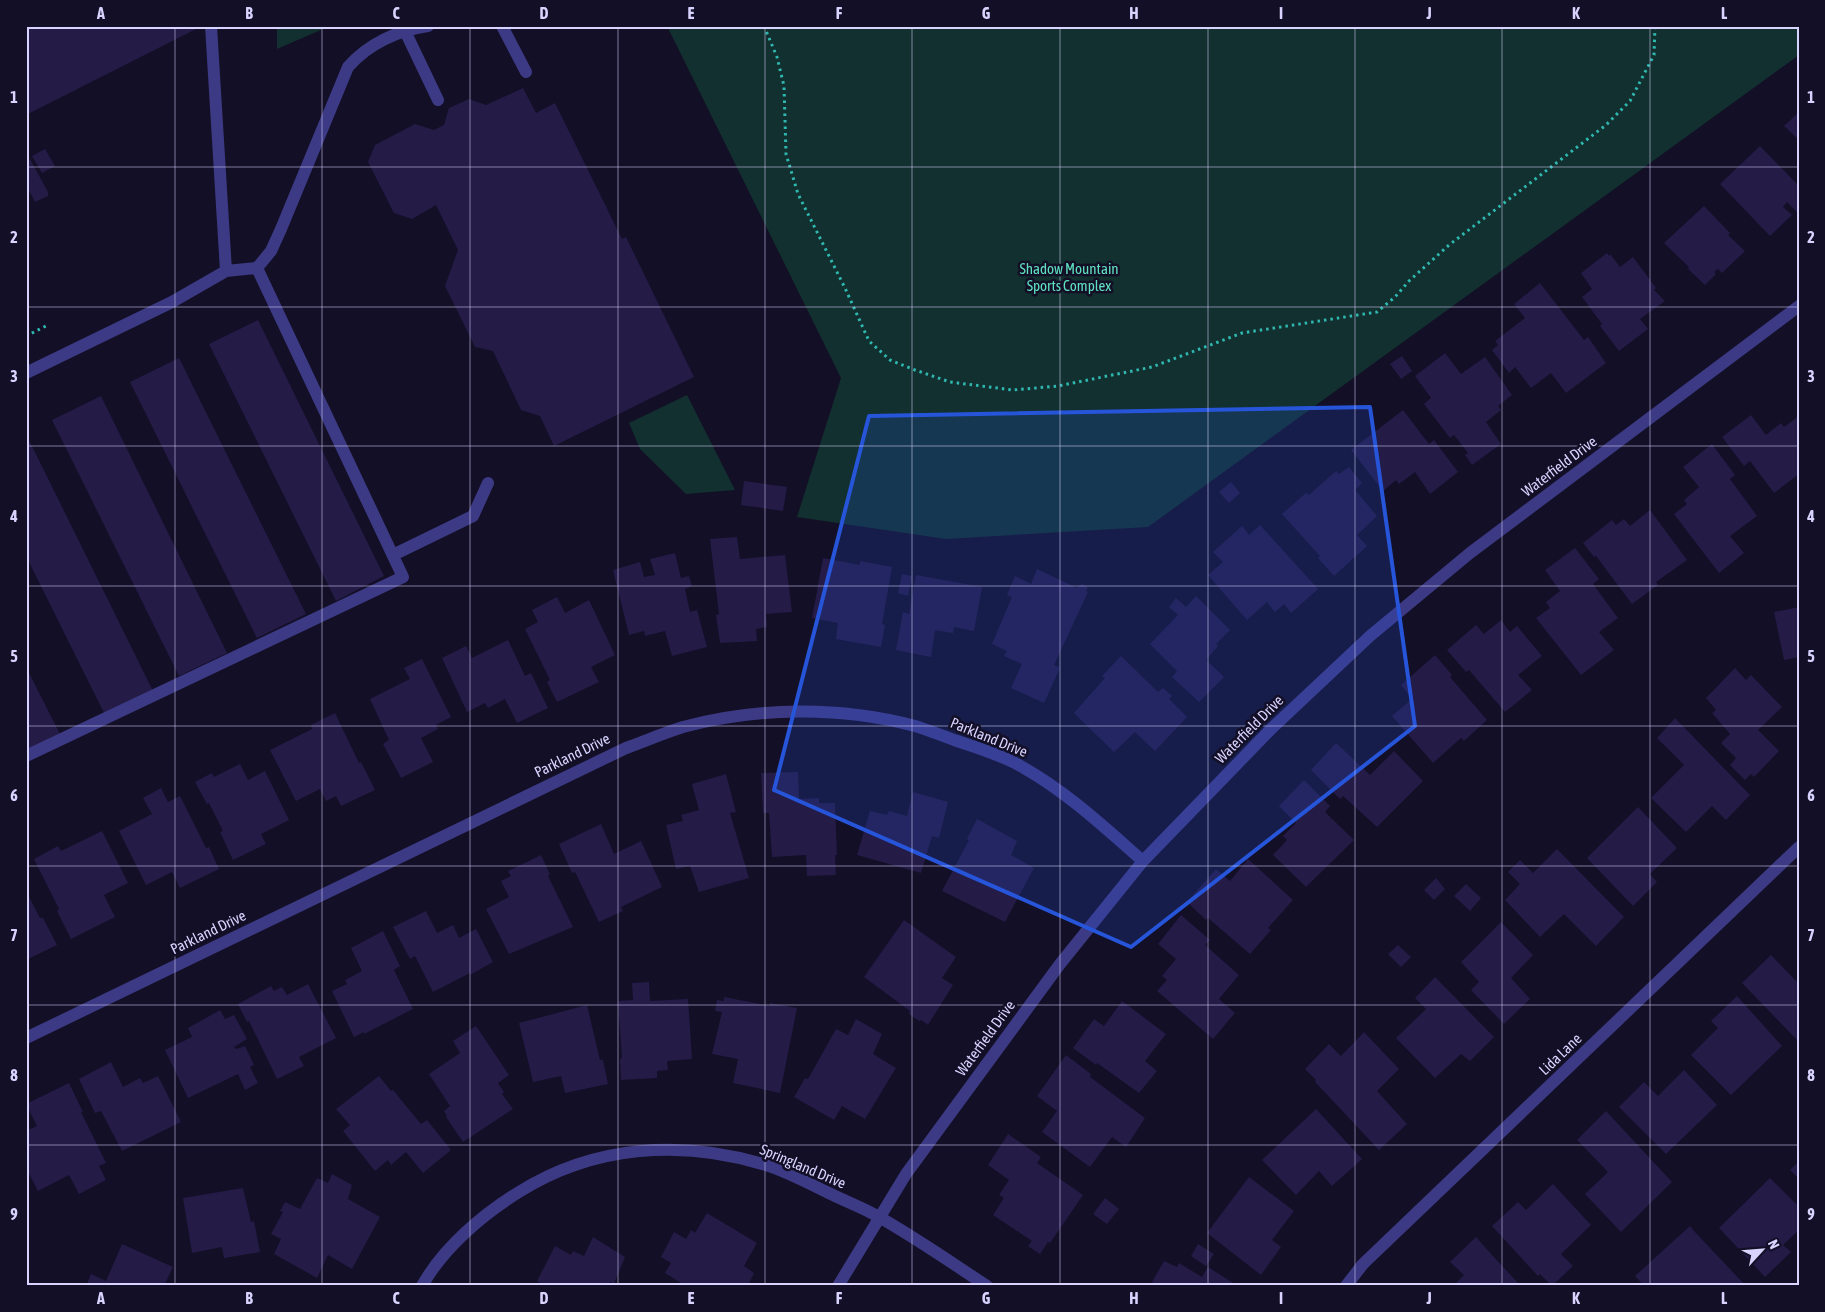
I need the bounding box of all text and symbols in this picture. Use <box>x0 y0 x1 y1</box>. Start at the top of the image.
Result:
text: A <box>96 4 105 22</box>
text: B <box>245 4 253 22</box>
text: C <box>392 4 400 22</box>
text: D <box>540 4 549 22</box>
text: E <box>688 4 695 22</box>
text: F <box>836 4 843 22</box>
text: G <box>982 4 991 22</box>
text: H <box>1129 4 1139 22</box>
text: I <box>1279 4 1283 22</box>
text: J <box>1425 4 1432 22</box>
text: K <box>1572 4 1580 22</box>
text: L <box>1721 4 1728 22</box>
text: 1 <box>10 88 18 106</box>
text: 1 <box>1807 88 1815 106</box>
text: 2 <box>10 228 18 246</box>
text: 2 <box>1807 228 1815 246</box>
park label: Shadow Mountain Sports Complex <box>1019 260 1119 294</box>
text: 3 <box>10 367 18 385</box>
text: 3 <box>1807 367 1815 385</box>
street label: Waterfield Drive <box>1518 432 1600 500</box>
text: 4 <box>9 507 18 525</box>
text: 4 <box>1806 507 1815 525</box>
text: 5 <box>10 647 18 665</box>
text: 5 <box>1807 647 1815 665</box>
street label: Waterfield Drive <box>1211 691 1287 767</box>
street label: Parkland Drive <box>948 714 1030 760</box>
street label: Parkland Drive <box>532 729 613 781</box>
text: 6 <box>10 786 18 804</box>
text: 6 <box>1807 786 1815 804</box>
street label: Parkland Drive <box>168 906 249 958</box>
text: 7 <box>10 926 18 944</box>
text: 7 <box>1807 926 1815 944</box>
street label: Waterfield Drive <box>952 997 1018 1079</box>
street label: Lida Lane <box>1535 1030 1585 1078</box>
text: 8 <box>10 1066 18 1084</box>
text: 8 <box>1807 1066 1815 1084</box>
street label: Springland Drive <box>758 1140 849 1192</box>
text: 9 <box>10 1205 18 1223</box>
text: 9 <box>1807 1205 1815 1223</box>
north arrow <box>1738 1224 1788 1274</box>
text: N <box>1765 1237 1783 1252</box>
text: A <box>96 1289 105 1307</box>
text: B <box>245 1289 253 1307</box>
text: C <box>392 1289 400 1307</box>
text: D <box>540 1289 549 1307</box>
text: E <box>688 1289 695 1307</box>
text: F <box>836 1289 843 1307</box>
text: G <box>982 1289 991 1307</box>
text: H <box>1129 1289 1139 1307</box>
text: I <box>1279 1289 1283 1307</box>
text: J <box>1425 1289 1432 1307</box>
text: K <box>1572 1289 1580 1307</box>
text: L <box>1721 1289 1728 1307</box>

